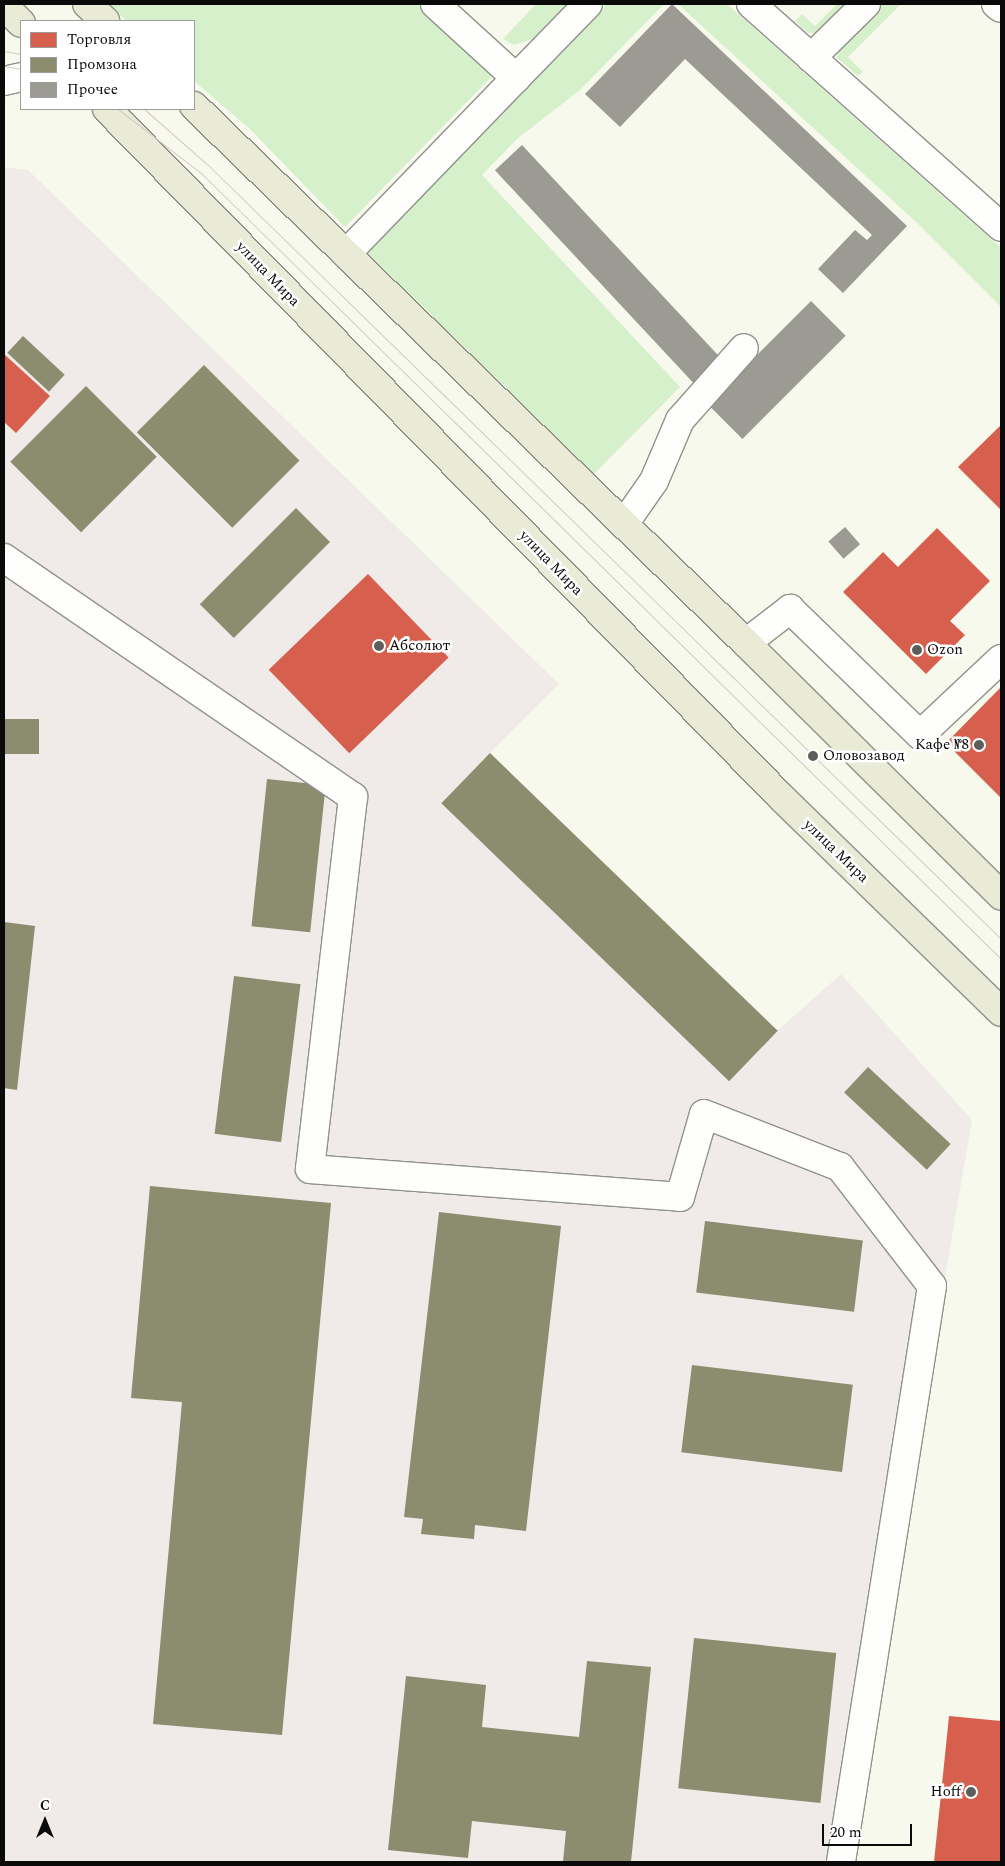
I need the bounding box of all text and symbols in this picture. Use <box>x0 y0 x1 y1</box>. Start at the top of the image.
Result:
legend <box>20 20 195 110</box>
text: Торговля <box>67 28 131 51</box>
text: Промзона <box>67 53 137 76</box>
text: Прочее <box>67 78 118 101</box>
street label: улица Мира <box>233 238 303 310</box>
street label: улица Мира <box>516 527 586 599</box>
place label: Абсолют <box>389 637 450 655</box>
marker: Абсолют <box>373 640 385 652</box>
place label: Ozon <box>927 641 963 659</box>
marker: Ozon <box>911 644 923 656</box>
place label: Кафе №8 <box>915 736 969 754</box>
marker: Кафе №8 <box>973 739 985 751</box>
place label: Оловозавод <box>823 747 905 765</box>
marker: Оловозавод <box>807 750 819 762</box>
street label: улица Мира <box>800 816 872 886</box>
place label: Hoff <box>930 1783 961 1801</box>
marker: Hoff <box>965 1786 977 1798</box>
text: С <box>40 1795 50 1816</box>
north arrow <box>20 1796 70 1846</box>
scale bar <box>825 1814 915 1846</box>
text: 20 m <box>830 1821 862 1844</box>

